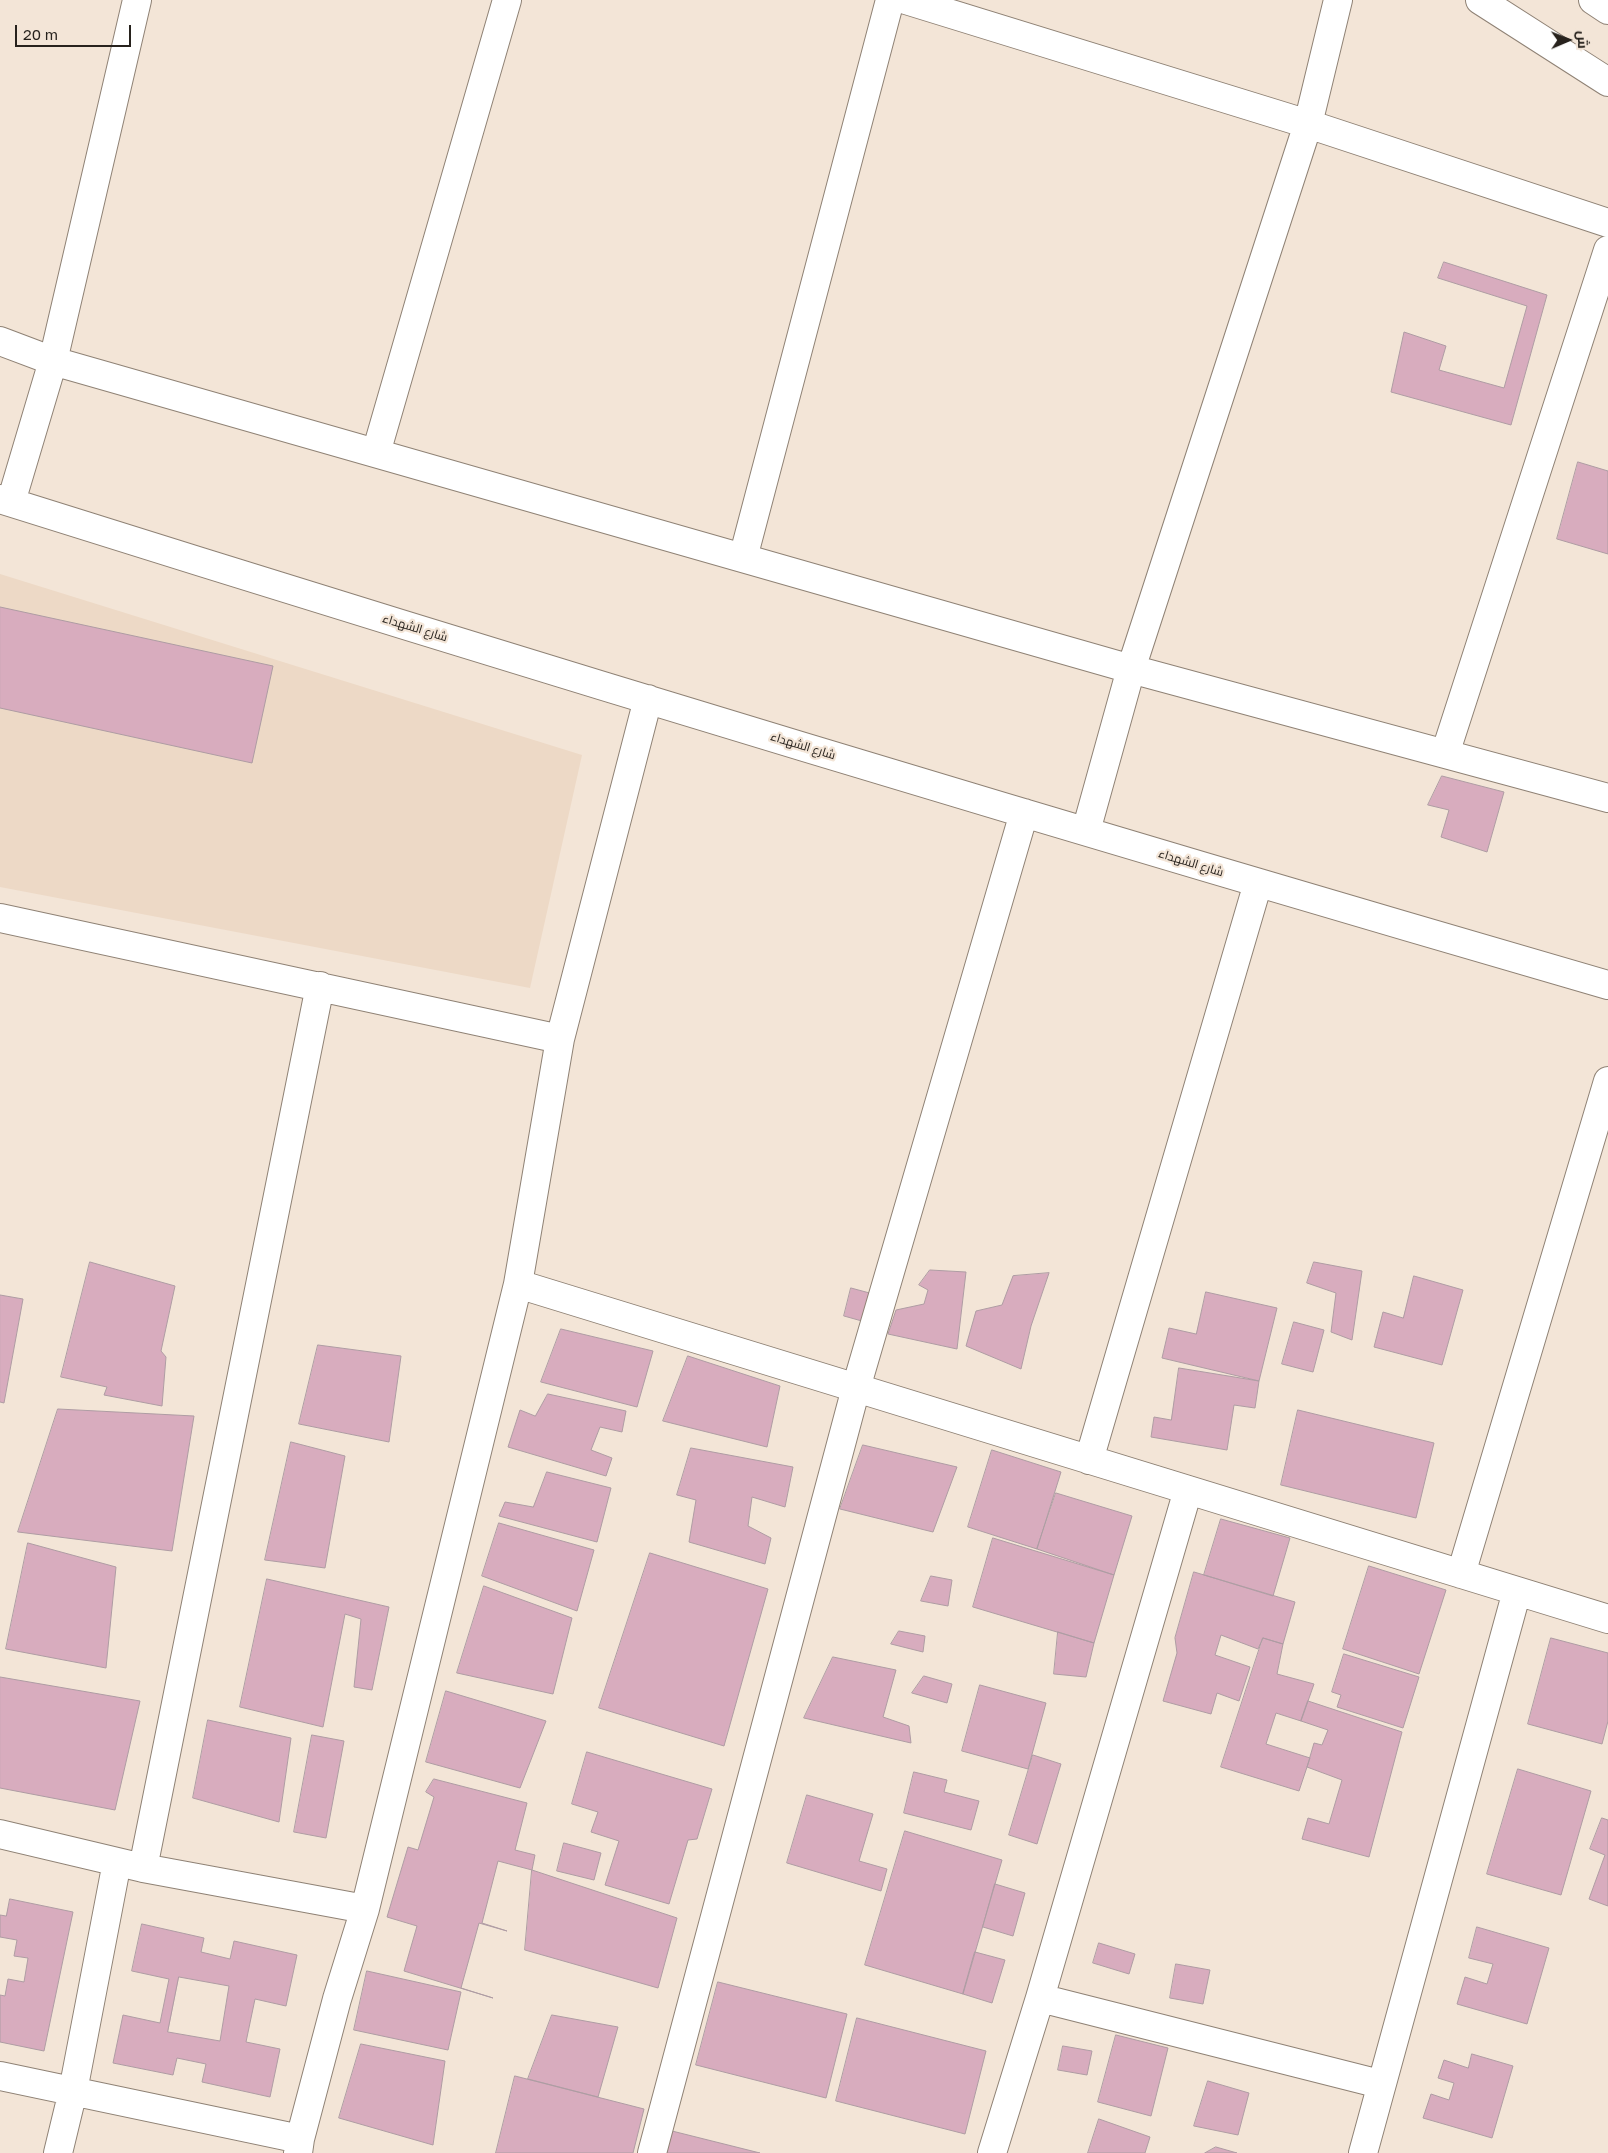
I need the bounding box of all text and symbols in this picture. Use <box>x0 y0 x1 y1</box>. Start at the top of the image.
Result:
scale bar <box>18 15 134 47</box>
north arrow <box>1543 15 1593 65</box>
text: 20 m <box>23 25 58 43</box>
text: ش <box>1575 31 1592 49</box>
street label: شارع الشهداء <box>381 611 449 645</box>
street label: شارع الشهداء <box>769 729 837 763</box>
street label: شارع الشهداء <box>1157 846 1225 880</box>

